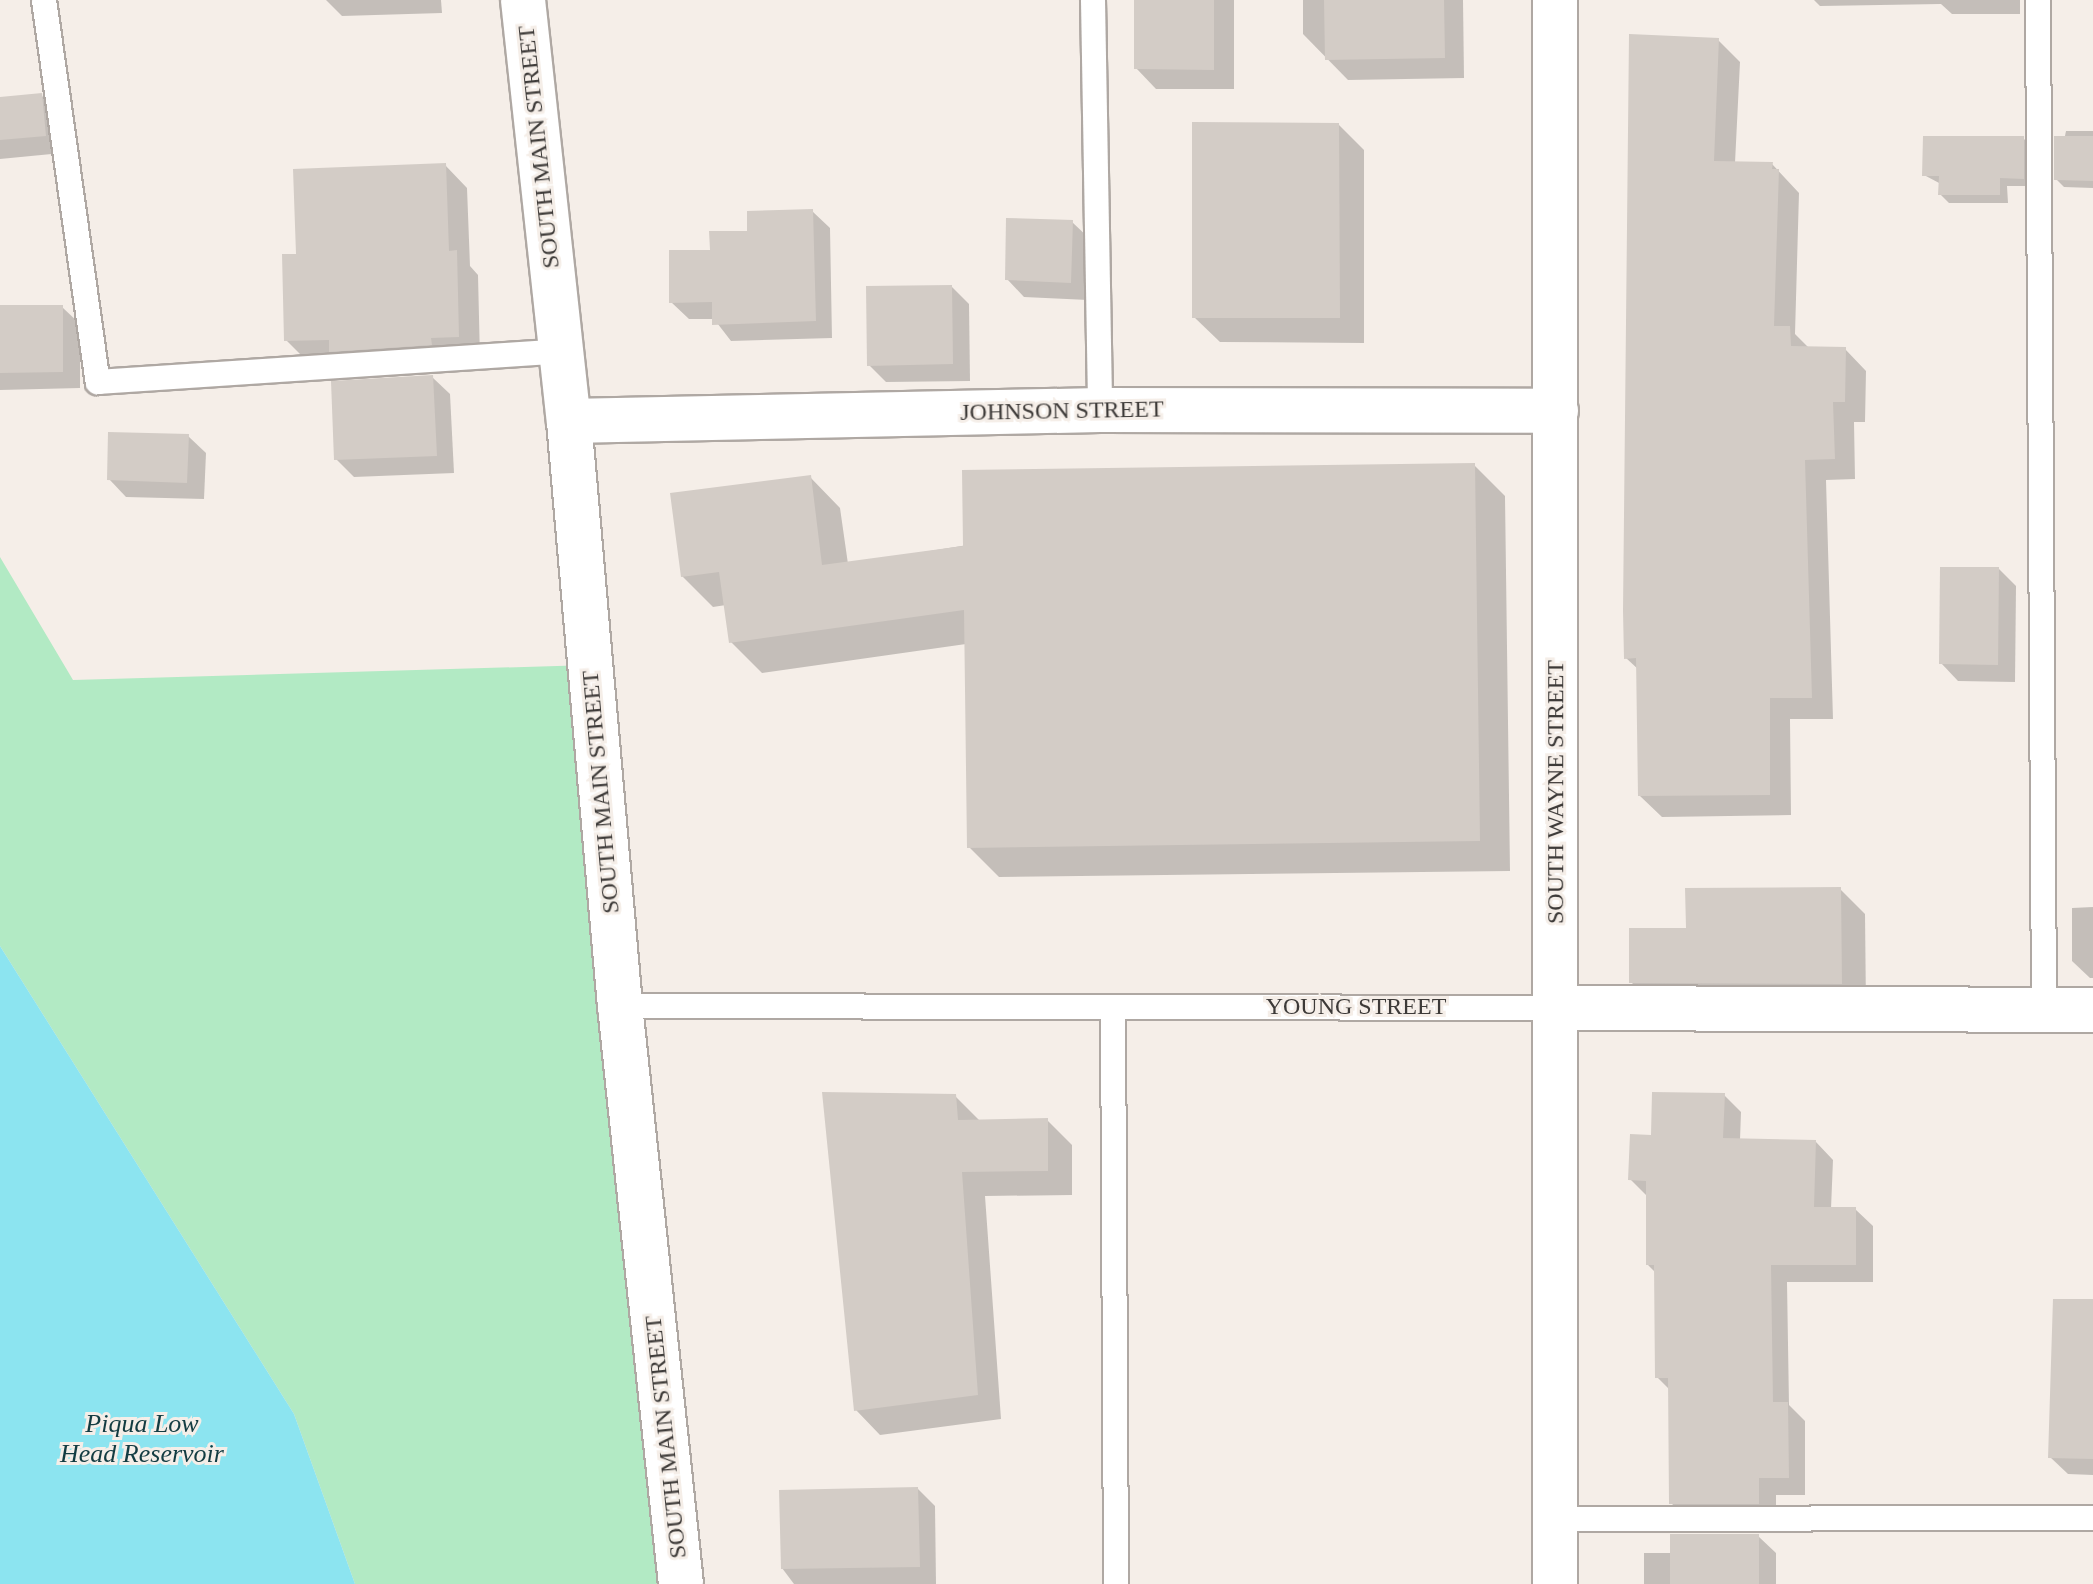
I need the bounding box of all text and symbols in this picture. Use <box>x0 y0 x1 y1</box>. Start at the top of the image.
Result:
street label: SOUTH MAIN STREET <box>512 24 566 270</box>
street label: JOHNSON STREET <box>960 395 1164 427</box>
street label: SOUTH WAYNE STREET <box>1542 660 1570 924</box>
street label: SOUTH MAIN STREET <box>576 669 626 915</box>
street label: YOUNG STREET <box>1266 993 1446 1021</box>
street label: SOUTH MAIN STREET <box>639 1314 693 1560</box>
water label: Piqua Low Head Reservoir <box>60 1408 224 1470</box>

